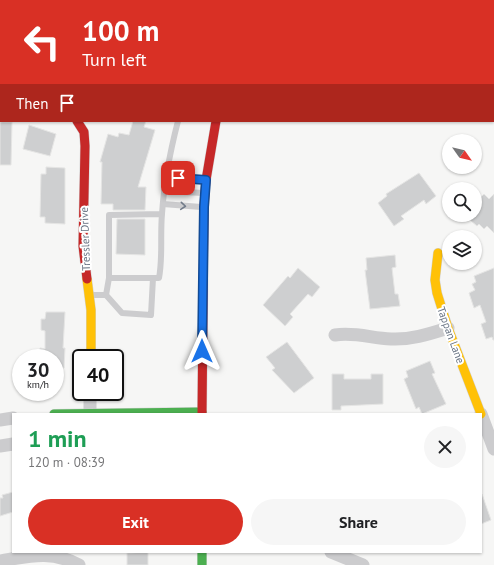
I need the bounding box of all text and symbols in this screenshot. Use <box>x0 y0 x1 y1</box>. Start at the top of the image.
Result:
text: 100 m <box>82 12 159 49</box>
icon: left <box>16 16 68 68</box>
text: Turn left <box>82 48 147 71</box>
icon: arrive <box>56 92 78 114</box>
text: Then <box>16 94 48 113</box>
north arrow <box>442 134 482 174</box>
map controls <box>442 134 482 270</box>
pin <box>161 161 195 195</box>
icon: arrive <box>167 167 189 189</box>
button: search <box>442 182 482 222</box>
one-way arrow <box>180 201 186 210</box>
street label: Tressler Drive <box>77 207 93 271</box>
button: layers <box>442 230 482 270</box>
street label: Tappan Lane <box>434 305 468 366</box>
position arrow <box>181 330 223 372</box>
speed limit sign: 40 <box>72 349 124 401</box>
text: 30 <box>27 357 49 383</box>
text: km/h <box>27 378 49 391</box>
text: 1 min <box>28 423 87 454</box>
button: close <box>424 426 466 468</box>
text: 120 m · 08:39 <box>28 454 105 471</box>
button: Exit <box>28 499 243 545</box>
button: Share <box>251 499 466 545</box>

